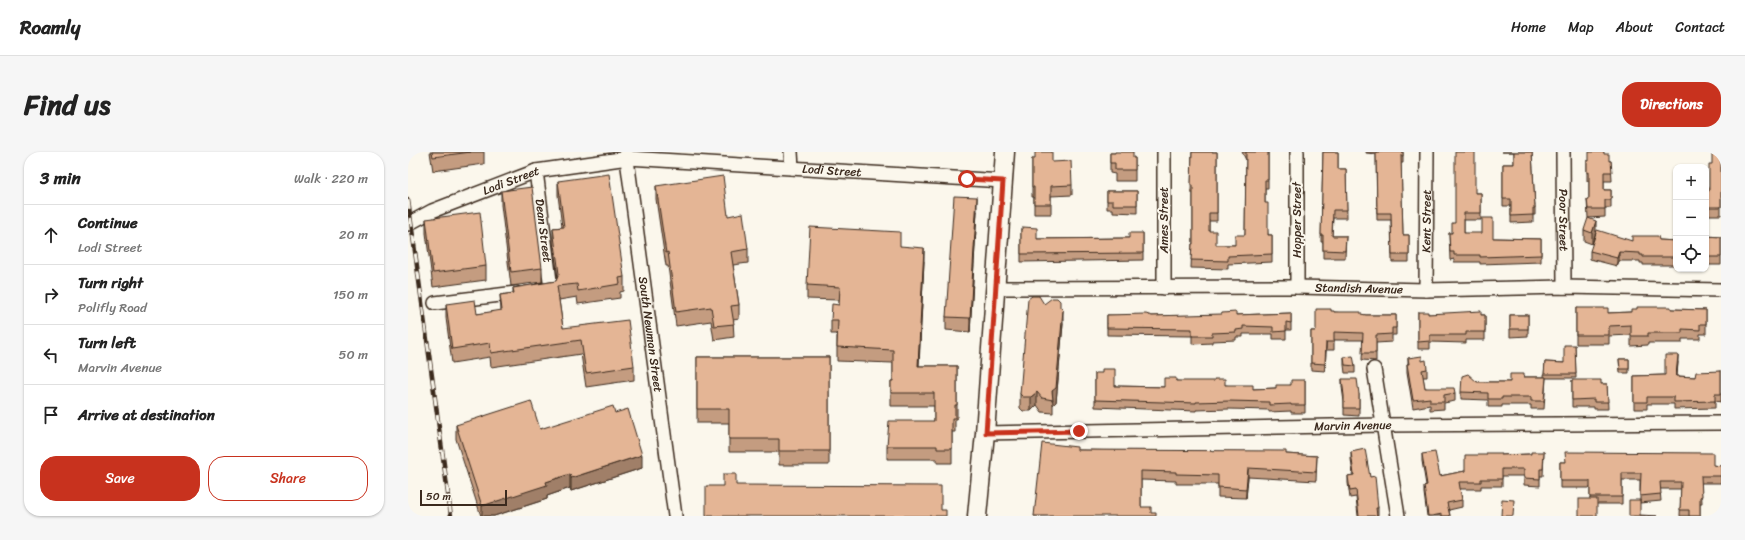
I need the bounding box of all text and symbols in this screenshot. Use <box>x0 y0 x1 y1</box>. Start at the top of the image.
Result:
text: Roamly <box>20 11 80 44</box>
text: Home <box>1511 15 1546 40</box>
text: Map <box>1568 15 1594 40</box>
text: About <box>1616 15 1653 40</box>
text: Contact <box>1675 15 1725 40</box>
text: Find us <box>24 80 111 129</box>
button: Directions <box>1622 82 1721 127</box>
street label: Lodi Street <box>802 158 862 183</box>
street label: Lodi Street <box>479 160 540 202</box>
text: 3 min <box>40 163 81 193</box>
map controls <box>1673 164 1709 272</box>
button: + <box>1673 164 1709 200</box>
text: Walk · 220 m <box>294 167 368 190</box>
route start <box>958 170 976 188</box>
street label: Hopper Street <box>1286 181 1308 258</box>
street label: Ames Street <box>1153 187 1175 254</box>
street label: Kent Street <box>1415 189 1438 253</box>
street label: Poor Street <box>1552 189 1575 251</box>
street label: Dean Street <box>529 197 559 264</box>
button: − <box>1673 200 1709 236</box>
text: Continue <box>78 210 138 236</box>
text: 20 m <box>339 223 368 246</box>
icon: ahead <box>40 224 62 246</box>
text: Lodi Street <box>78 236 142 259</box>
button: locate <box>1673 236 1709 272</box>
text: Turn right <box>78 270 143 296</box>
street label: South Newman Street <box>632 275 669 394</box>
street label: Standish Avenue <box>1315 276 1403 300</box>
text: 150 m <box>333 283 368 306</box>
icon: right <box>40 284 62 306</box>
text: Polifly Road <box>78 296 147 319</box>
text: Turn left <box>78 330 136 356</box>
text: 50 m <box>338 343 368 366</box>
icon: left <box>40 344 62 366</box>
text: Marvin Avenue <box>78 356 162 379</box>
text: Arrive at destination <box>78 402 215 428</box>
icon: arrive <box>40 404 62 426</box>
street label: Marvin Avenue <box>1314 414 1392 437</box>
route end <box>1070 422 1088 440</box>
button: Save <box>40 456 200 501</box>
button: Share <box>208 456 368 501</box>
text: 50 m <box>426 487 451 506</box>
scale bar <box>420 488 507 507</box>

